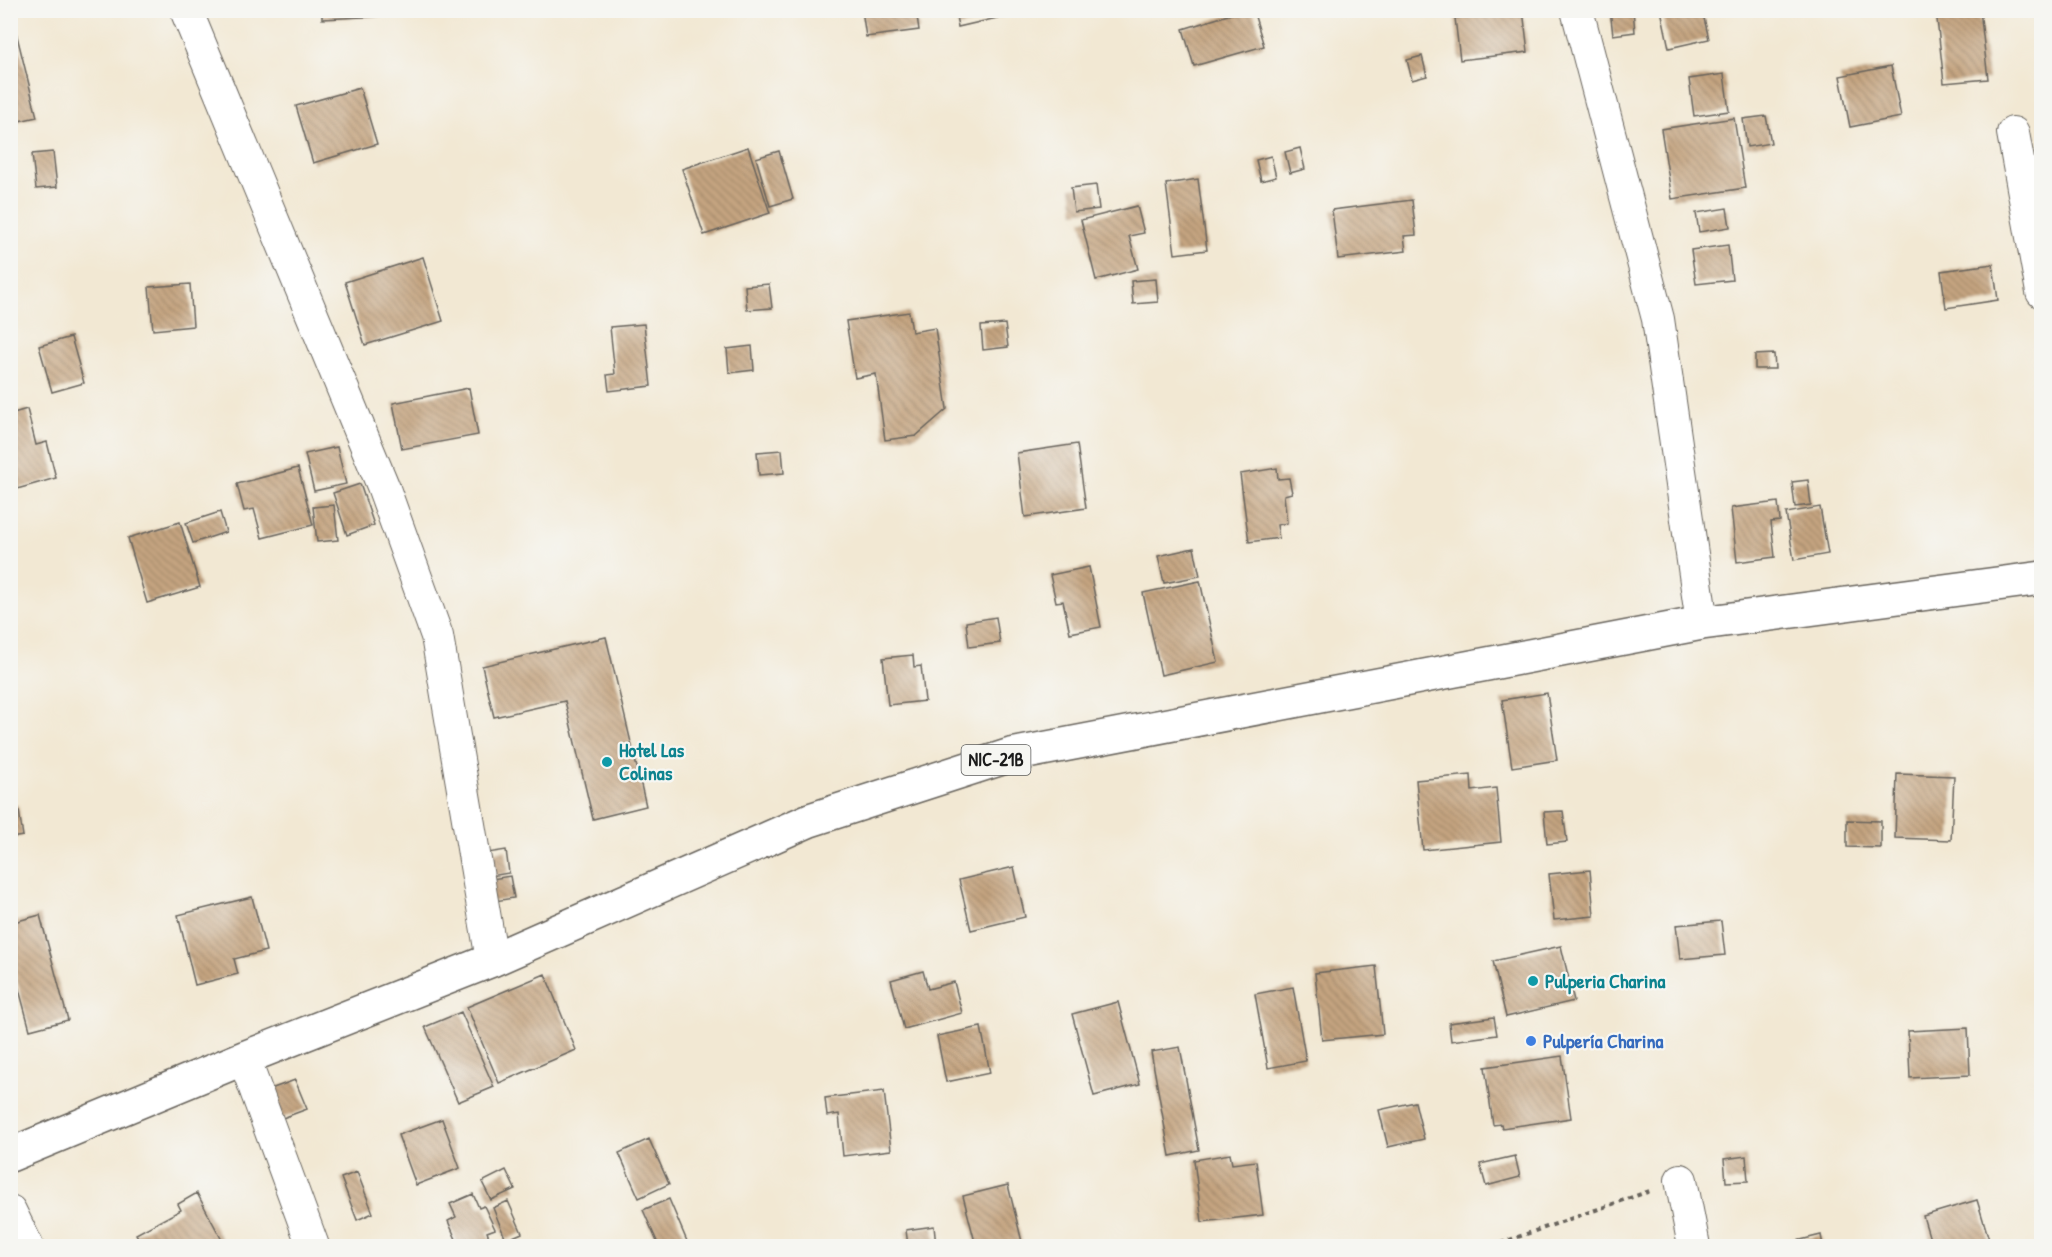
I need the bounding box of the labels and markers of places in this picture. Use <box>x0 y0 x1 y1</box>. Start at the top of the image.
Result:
place label: Hotel Las Colinas <box>619 736 684 786</box>
marker: Hotel Las Colinas <box>600 755 614 769</box>
place label: Pulperia Charina <box>1545 967 1665 995</box>
marker: Pulperia Charina <box>1526 974 1540 988</box>
place label: Pulpería Charina <box>1543 1027 1663 1055</box>
marker: Pulpería Charina <box>1524 1034 1538 1048</box>

